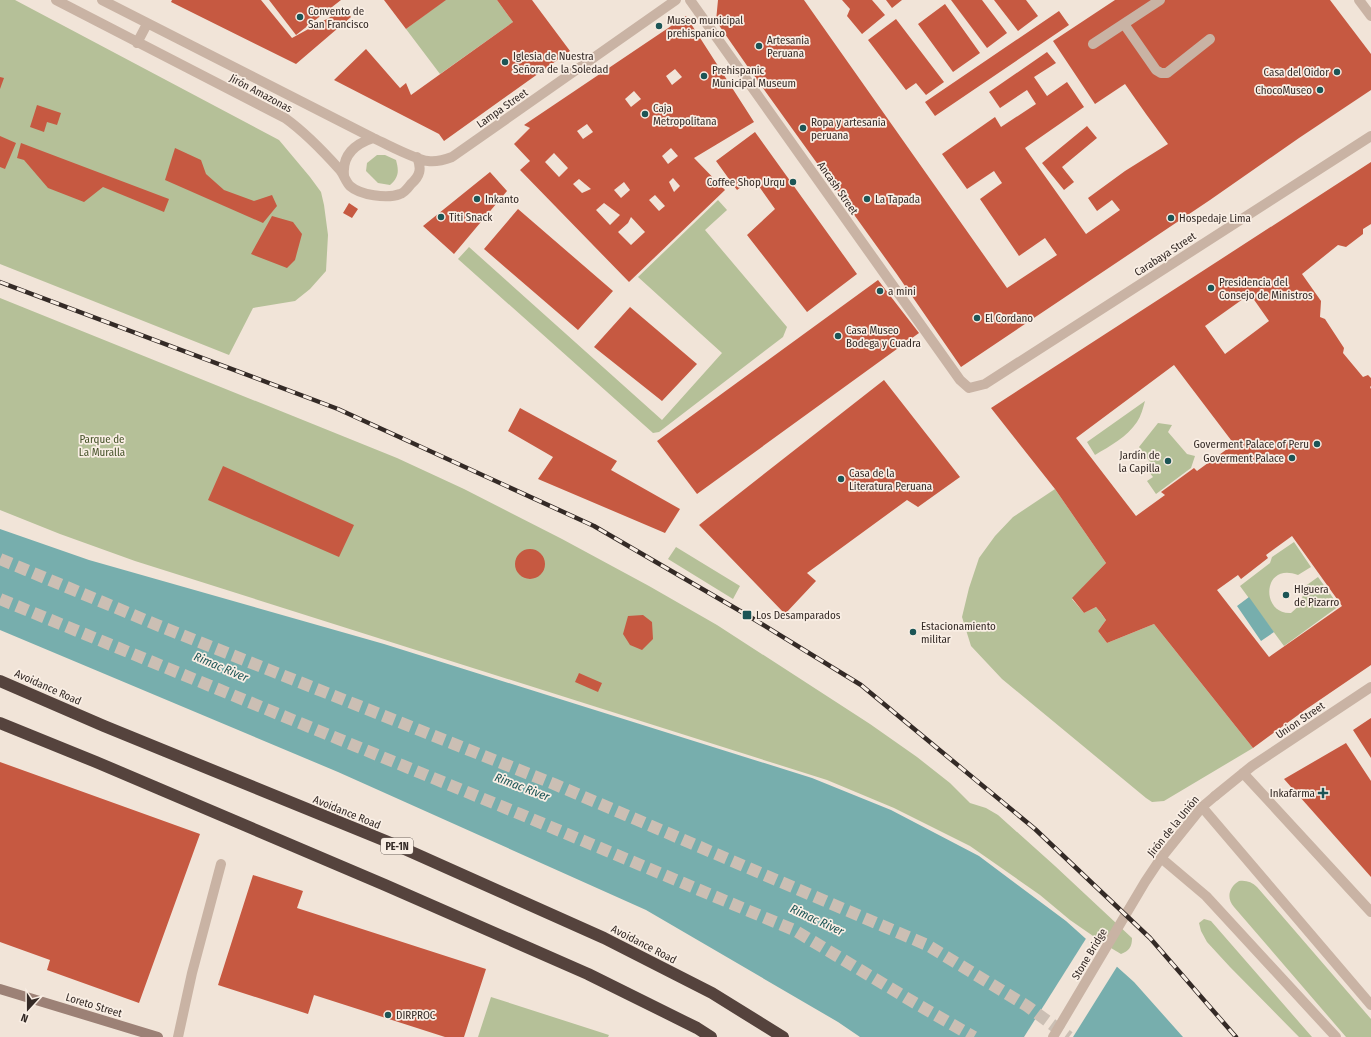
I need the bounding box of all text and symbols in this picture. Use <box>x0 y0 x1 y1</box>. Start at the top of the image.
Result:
place label: Convento de San Francisco <box>308 5 369 31</box>
marker: Convento de San Francisco <box>295 12 305 22</box>
place label: Museo municipal prehispanico <box>667 14 743 40</box>
marker: Museo municipal prehispanico <box>654 21 664 31</box>
place label: Artesania Peruana <box>767 34 809 60</box>
marker: Artesania Peruana <box>754 41 764 51</box>
place label: Iglesia de Nuestra Señora de la Soledad <box>513 50 608 76</box>
marker: Iglesia de Nuestra Señora de la Soledad <box>500 57 510 67</box>
place label: Prehispanic Municipal Museum <box>712 64 796 90</box>
place label: Casa del Oidor <box>1264 66 1329 79</box>
marker: Casa del Oidor <box>1332 67 1342 77</box>
marker: Prehispanic Municipal Museum <box>699 71 709 81</box>
street label: Jirón Amazonas <box>227 72 295 116</box>
place label: ChocoMuseo <box>1255 84 1312 97</box>
marker: ChocoMuseo <box>1315 85 1325 95</box>
street label: Lampa Street <box>474 86 531 131</box>
place label: Caja Metropolitana <box>653 102 717 128</box>
marker: Caja Metropolitana <box>640 109 650 119</box>
place label: Ropa y artesania peruana <box>811 116 886 142</box>
marker: Ropa y artesania peruana <box>798 123 808 133</box>
street label: Ancash Street <box>815 159 861 218</box>
place label: Coffee Shop Urqu <box>707 176 785 189</box>
marker: Coffee Shop Urqu <box>788 177 798 187</box>
place label: Inkanto <box>485 193 519 206</box>
place label: La Tapada <box>875 193 920 206</box>
marker: Inkanto <box>472 194 482 204</box>
marker: La Tapada <box>862 194 872 204</box>
place label: Titi Snack <box>449 211 493 224</box>
marker: Titi Snack <box>436 212 446 222</box>
place label: Hospedaje Lima <box>1179 212 1251 225</box>
marker: Hospedaje Lima <box>1166 213 1176 223</box>
street label: Carabaya Street <box>1132 230 1199 279</box>
place label: Presidencia del Consejo de Ministros <box>1219 276 1313 302</box>
marker: Presidencia del Consejo de Ministros <box>1206 283 1216 293</box>
place label: a mini <box>888 285 916 298</box>
marker: a mini <box>875 286 885 296</box>
place label: El Cordano <box>985 312 1033 325</box>
marker: El Cordano <box>972 313 982 323</box>
place label: Casa Museo Bodega y Cuadra <box>846 324 921 350</box>
marker: Casa Museo Bodega y Cuadra <box>833 331 843 341</box>
park label: Parque de La Muralla <box>79 433 125 459</box>
place label: Goverment Palace of Peru <box>1194 438 1309 451</box>
marker: Goverment Palace of Peru <box>1312 439 1322 449</box>
place label: Jardín de la Capilla <box>1119 449 1160 475</box>
place label: Goverment Palace <box>1203 452 1284 465</box>
marker: Goverment Palace <box>1287 453 1297 463</box>
marker: Jardín de la Capilla <box>1163 456 1173 466</box>
place label: Casa de la Literatura Peruana <box>849 467 932 493</box>
marker: Casa de la Literatura Peruana <box>836 474 846 484</box>
place label: HIguera de Pizarro <box>1294 583 1339 609</box>
marker: HIguera de Pizarro <box>1281 590 1291 600</box>
marker: Los Desamparados <box>741 609 753 621</box>
place label: Los Desamparados <box>756 609 841 622</box>
place label: Estacionamiento militar <box>921 620 996 646</box>
marker: Estacionamiento militar <box>908 627 918 637</box>
water label: Rimac River <box>192 649 251 685</box>
street label: Avoidance Road <box>12 667 83 708</box>
street label: Union Street <box>1273 699 1328 742</box>
water label: Rimac River <box>493 770 552 804</box>
place label: Inkafarma <box>1270 787 1315 800</box>
marker: Inkafarma <box>1318 788 1328 798</box>
street label: Avoidance Road <box>311 793 382 832</box>
street label: Jirón de la Unión <box>1145 793 1202 859</box>
road number: PE-1N <box>381 838 413 854</box>
water label: Rimac River <box>788 902 847 939</box>
street label: Avoidance Road <box>609 922 679 966</box>
street label: Stone Bridge <box>1069 926 1110 982</box>
north arrow <box>8 989 48 1029</box>
street label: Loreto Street <box>64 991 124 1020</box>
place label: DIRPROC <box>396 1009 436 1022</box>
marker: DIRPROC <box>383 1010 393 1020</box>
text: N <box>19 1011 30 1025</box>

